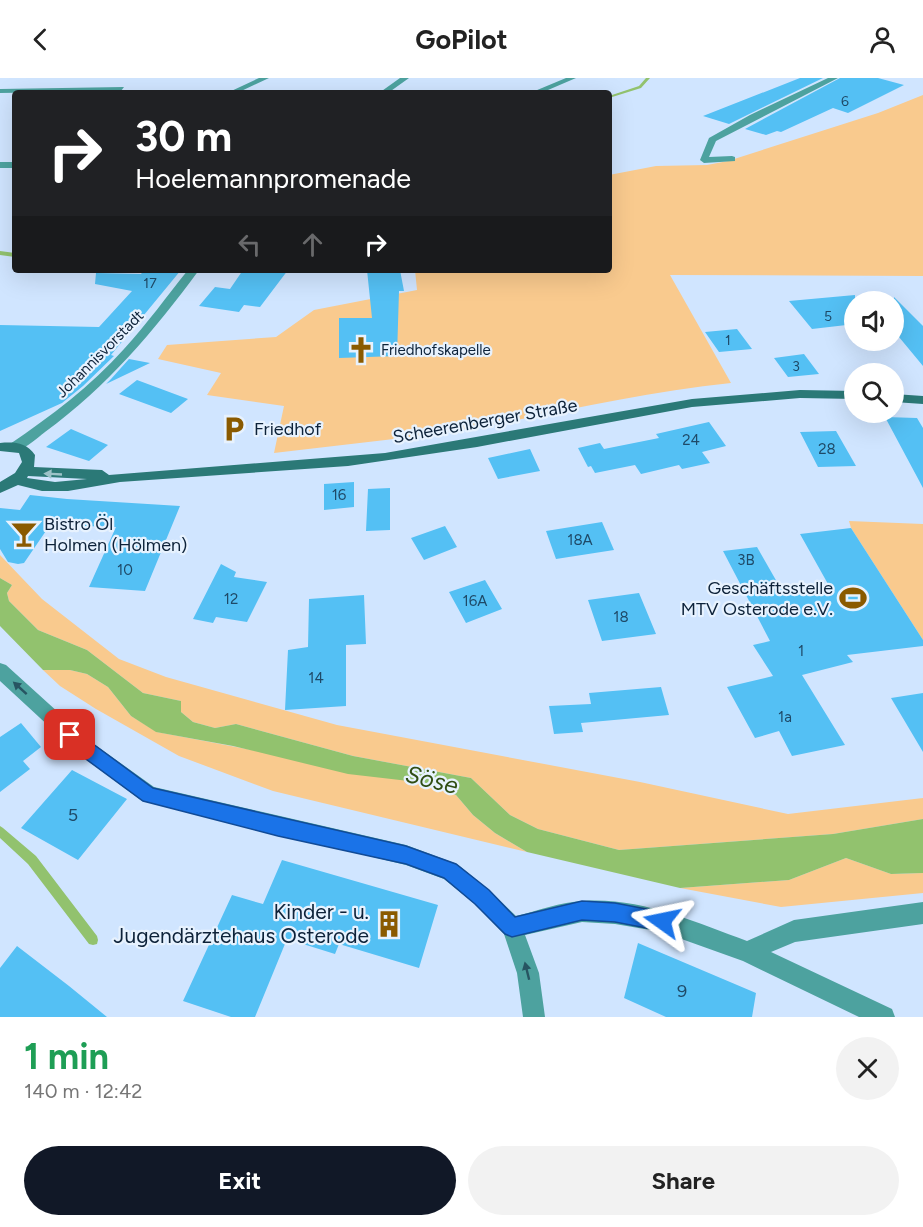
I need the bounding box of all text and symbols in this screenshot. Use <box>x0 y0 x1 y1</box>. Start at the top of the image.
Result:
icon: back <box>24 23 57 56</box>
text: GoPilot <box>415 23 508 56</box>
icon: person <box>866 23 899 56</box>
house number: 6 <box>841 93 849 110</box>
text: 30 m <box>135 111 232 162</box>
icon: right <box>36 114 114 192</box>
text: Hoelemannpromenade <box>135 162 411 195</box>
icon: left <box>233 228 266 261</box>
icon: ahead <box>296 228 329 261</box>
icon: right <box>359 228 392 261</box>
house number: 17 <box>143 275 157 292</box>
map controls <box>844 291 904 423</box>
button: sound <box>844 291 904 351</box>
street label: Johannisvorstadt <box>53 306 148 401</box>
house number: 5 <box>824 308 832 325</box>
house number: 1 <box>725 332 731 349</box>
church icon: Friedhofskapelle <box>346 335 376 365</box>
place label: Friedhofskapelle <box>381 341 491 359</box>
house number: 3 <box>792 358 800 375</box>
button: search <box>844 363 904 423</box>
street label: Scheerenberger Straße <box>391 394 579 448</box>
parking icon: Friedhof <box>219 414 249 444</box>
place label: Friedhof <box>254 418 322 440</box>
house number: 24 <box>682 431 700 449</box>
house number: 28 <box>818 440 836 458</box>
one-way arrow <box>43 469 62 478</box>
house number: 16 <box>332 486 347 504</box>
place label: Bistro Öl Holmen (Hölmen) <box>44 513 187 556</box>
bar icon: Bistro Öl Holmen (Hölmen) <box>9 519 39 549</box>
house number: 18A <box>567 531 593 549</box>
house number: 3B <box>737 551 755 569</box>
house number: 10 <box>117 561 133 579</box>
place label: Geschäftsstelle MTV Osterode e.V. <box>681 577 833 620</box>
sports icon: Geschäftsstelle MTV Osterode e.V. <box>838 583 868 613</box>
house number: 12 <box>224 590 238 608</box>
house number: 16A <box>463 592 487 610</box>
house number: 18 <box>613 608 629 626</box>
house number: 1 <box>798 642 804 660</box>
house number: 14 <box>308 669 324 687</box>
one-way arrow <box>13 682 28 695</box>
house number: 1a <box>778 708 792 726</box>
pin <box>44 709 95 760</box>
icon: arrive <box>53 718 86 751</box>
water label: Söse <box>403 759 461 800</box>
house number: 5 <box>68 804 78 826</box>
position arrow <box>630 889 694 953</box>
place label: Kinder - u. Jugendärztehaus Osterode <box>114 899 369 948</box>
building icon: Kinder - u. Jugendärztehaus Osterode <box>374 909 404 939</box>
one-way arrow <box>522 962 532 980</box>
house number: 9 <box>677 980 687 1002</box>
text: 1 min <box>24 1035 109 1078</box>
button: close <box>836 1037 899 1100</box>
text: 140 m · 12:42 <box>24 1079 143 1103</box>
button: Exit <box>24 1146 456 1215</box>
button: Share <box>468 1146 899 1215</box>

